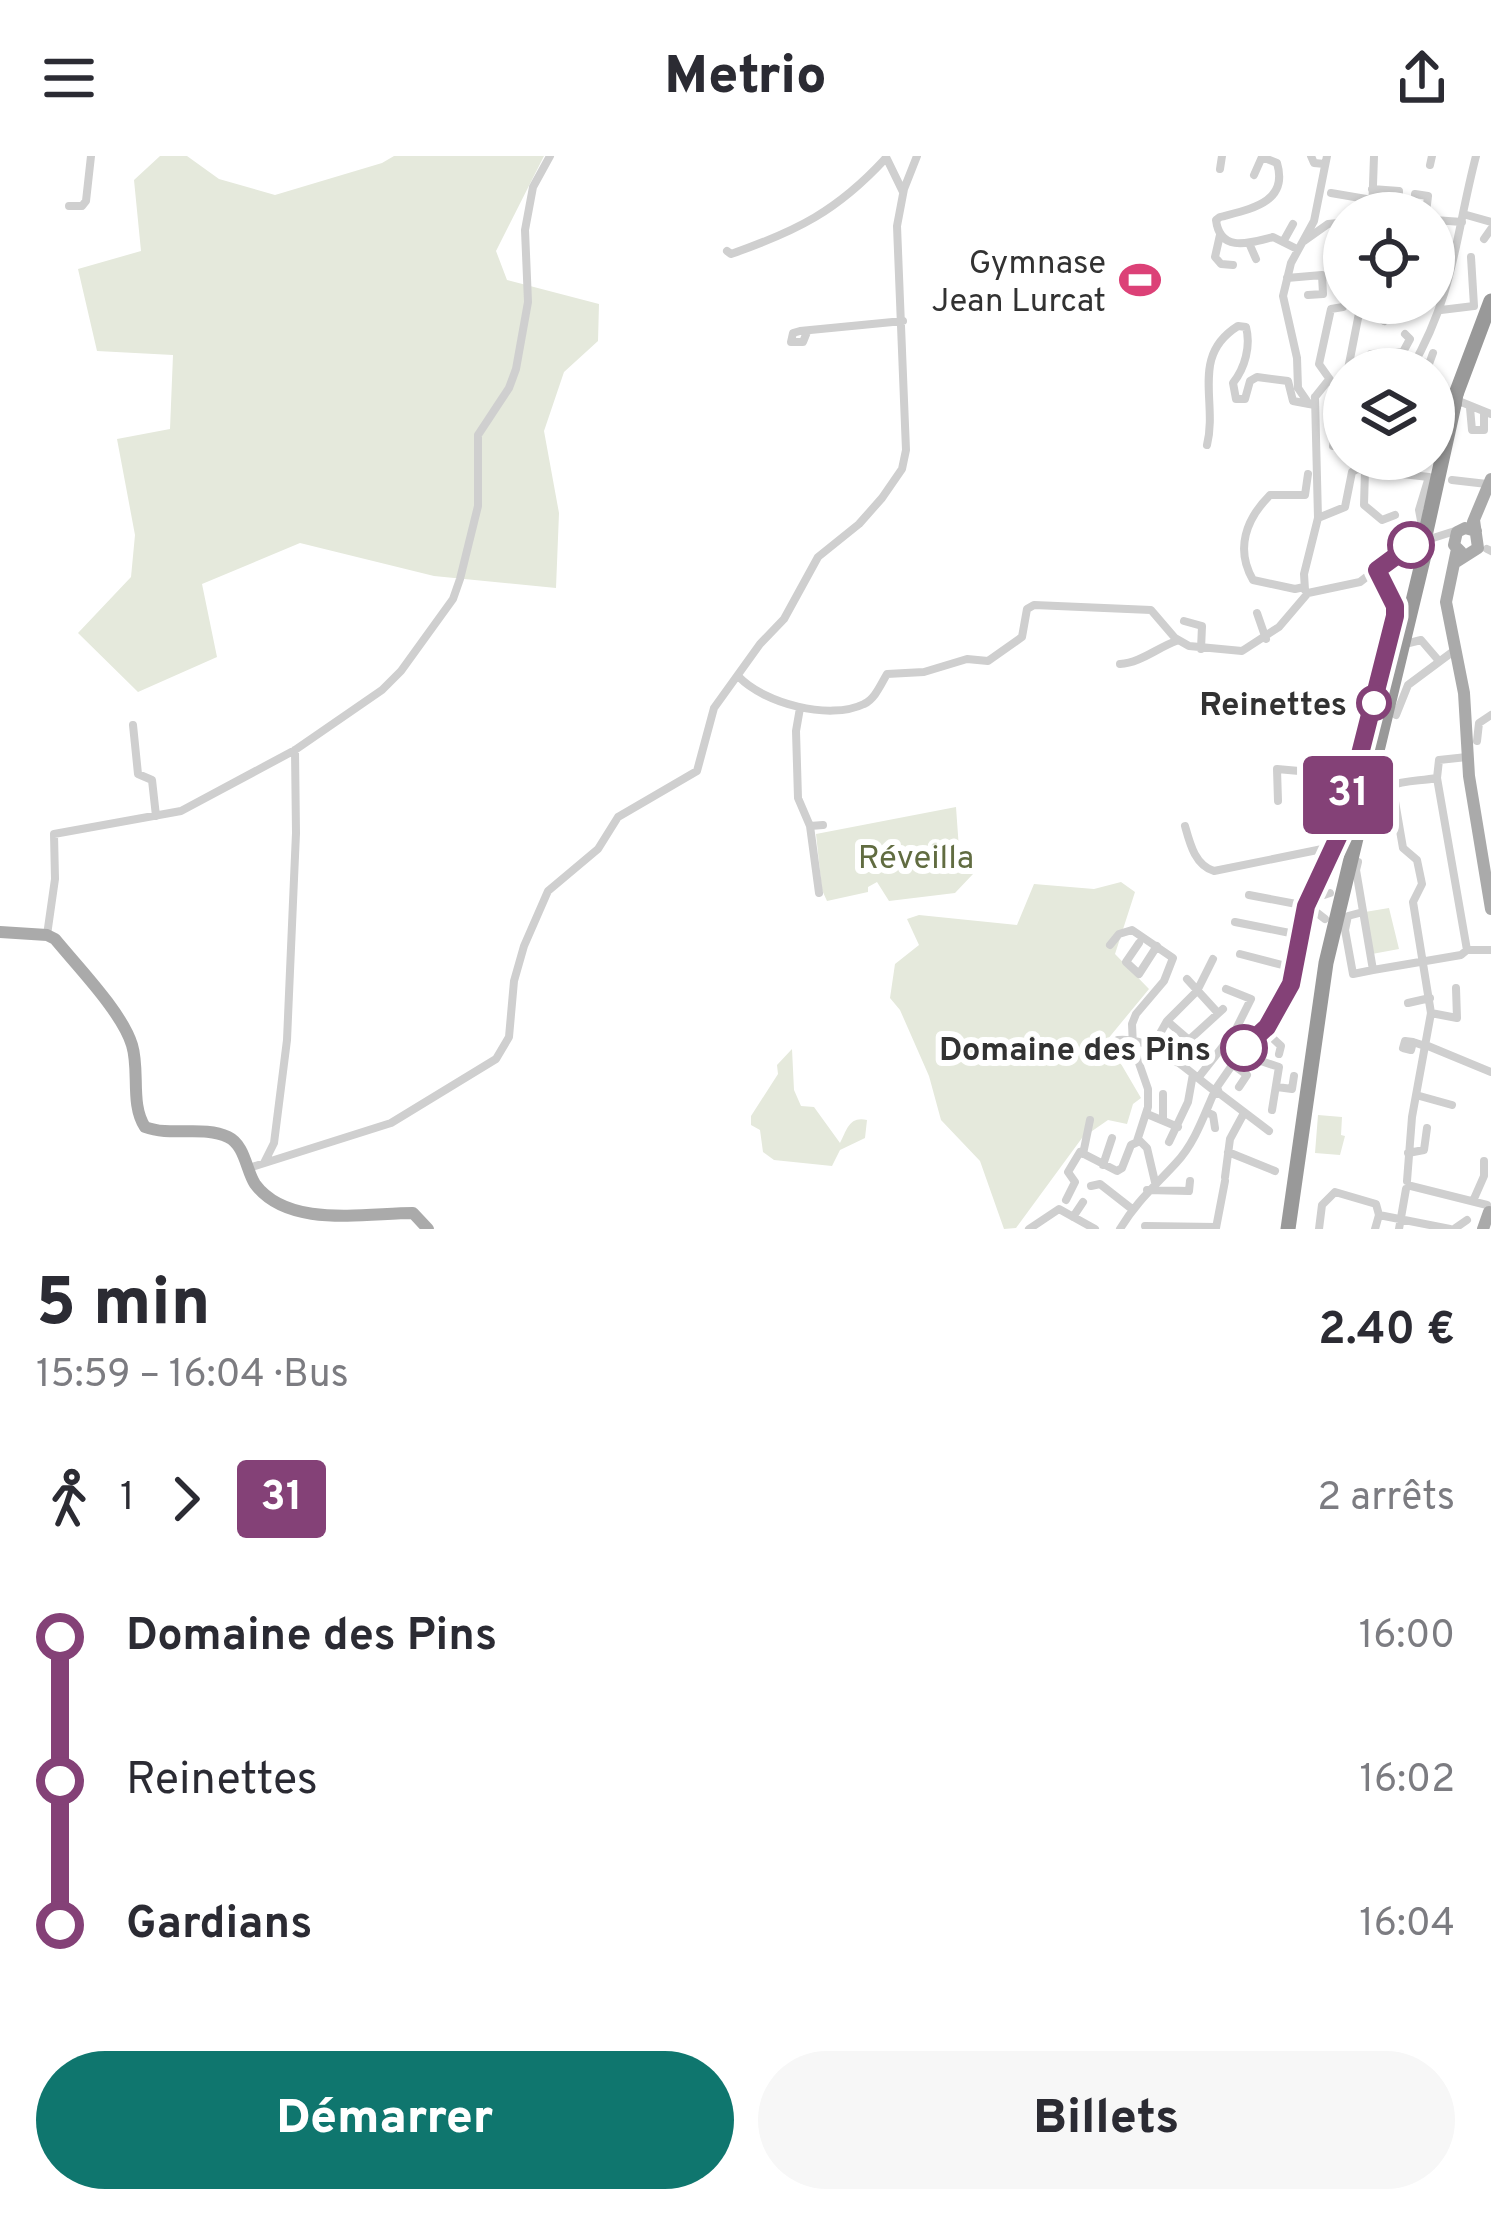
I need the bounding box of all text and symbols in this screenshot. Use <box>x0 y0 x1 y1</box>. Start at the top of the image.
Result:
text: Metrio <box>664 44 827 113</box>
icon: menu <box>36 45 102 111</box>
icon: share <box>1389 45 1455 111</box>
map controls <box>1323 192 1455 480</box>
button: locate <box>1323 192 1455 324</box>
place label: Gymnase Jean Lurcat <box>931 244 1106 324</box>
sports icon: Gymnase Jean Lurcat <box>1117 257 1163 303</box>
button: layers <box>1323 348 1455 480</box>
unlabelled marker <box>1389 523 1433 567</box>
place label: Reinettes <box>1199 686 1347 728</box>
marker: Reinettes <box>1358 687 1390 719</box>
line badge: 31 <box>1294 756 1402 834</box>
text: 31 <box>1327 768 1369 821</box>
park label: Réveilla <box>858 839 974 881</box>
marker: Domaine des Pins <box>1222 1026 1266 1070</box>
place label: Domaine des Pins <box>939 1031 1211 1073</box>
text: 5 min <box>36 1265 210 1348</box>
text: 2.40 € <box>1318 1303 1455 1360</box>
text: 15:59 – 16:04 · Bus <box>36 1352 349 1401</box>
icon: walk <box>36 1466 102 1532</box>
icon: forward <box>153 1466 219 1532</box>
text: 31 <box>261 1472 302 1525</box>
text: 1 <box>120 1475 135 1524</box>
text: 2 arrêts <box>1317 1475 1455 1524</box>
text: Domaine des Pins <box>126 1609 497 1666</box>
text: 16:00 <box>1359 1613 1455 1662</box>
text: Reinettes <box>126 1753 318 1810</box>
text: 16:02 <box>1359 1757 1455 1806</box>
text: Gardians <box>126 1897 312 1954</box>
text: 16:04 <box>1359 1901 1455 1950</box>
button: Démarrer <box>36 2051 734 2189</box>
button: Billets <box>758 2051 1455 2189</box>

